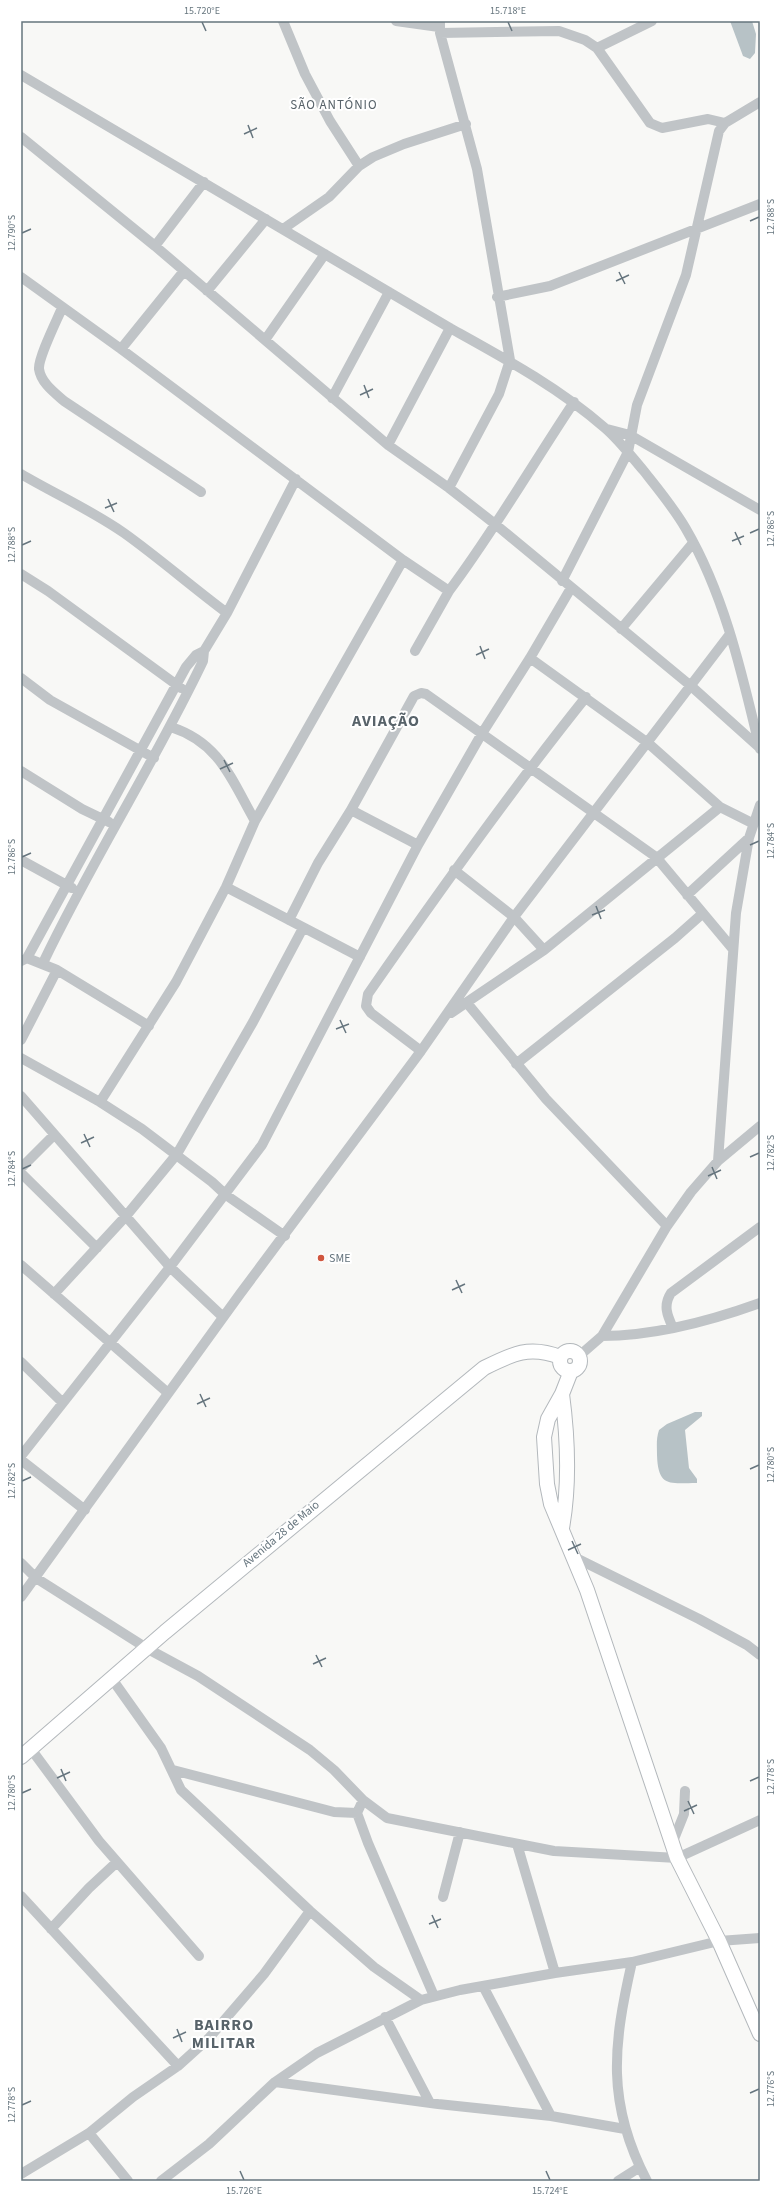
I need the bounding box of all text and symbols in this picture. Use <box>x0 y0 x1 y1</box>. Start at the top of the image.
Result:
text: 15.720°E <box>184 4 220 18</box>
text: 15.718°E <box>490 4 526 18</box>
district label: SÃO ANTÓNIO <box>290 96 378 114</box>
text: 12.788°S <box>764 199 778 235</box>
text: 12.790°S <box>5 215 19 251</box>
text: 12.786°S <box>764 511 778 547</box>
text: 12.788°S <box>5 527 19 563</box>
district label: AVIAÇÃO <box>351 710 420 732</box>
text: 12.784°S <box>764 823 778 859</box>
text: 12.786°S <box>5 839 19 875</box>
text: 12.782°S <box>764 1135 778 1171</box>
text: 12.784°S <box>5 1151 19 1187</box>
place label: SME <box>329 1250 350 1267</box>
marker: SME <box>316 1253 326 1263</box>
text: 12.780°S <box>764 1447 778 1483</box>
text: 12.782°S <box>5 1463 19 1499</box>
street label: Avenida 28 de Maio <box>239 1497 323 1571</box>
text: 12.778°S <box>764 1759 778 1795</box>
text: 12.780°S <box>5 1775 19 1811</box>
district label: BAIRRO MILITAR <box>192 2014 256 2054</box>
text: 12.776°S <box>764 2071 778 2107</box>
text: 12.778°S <box>5 2087 19 2123</box>
text: 15.726°E <box>226 2184 262 2198</box>
text: 15.724°E <box>532 2184 568 2198</box>

